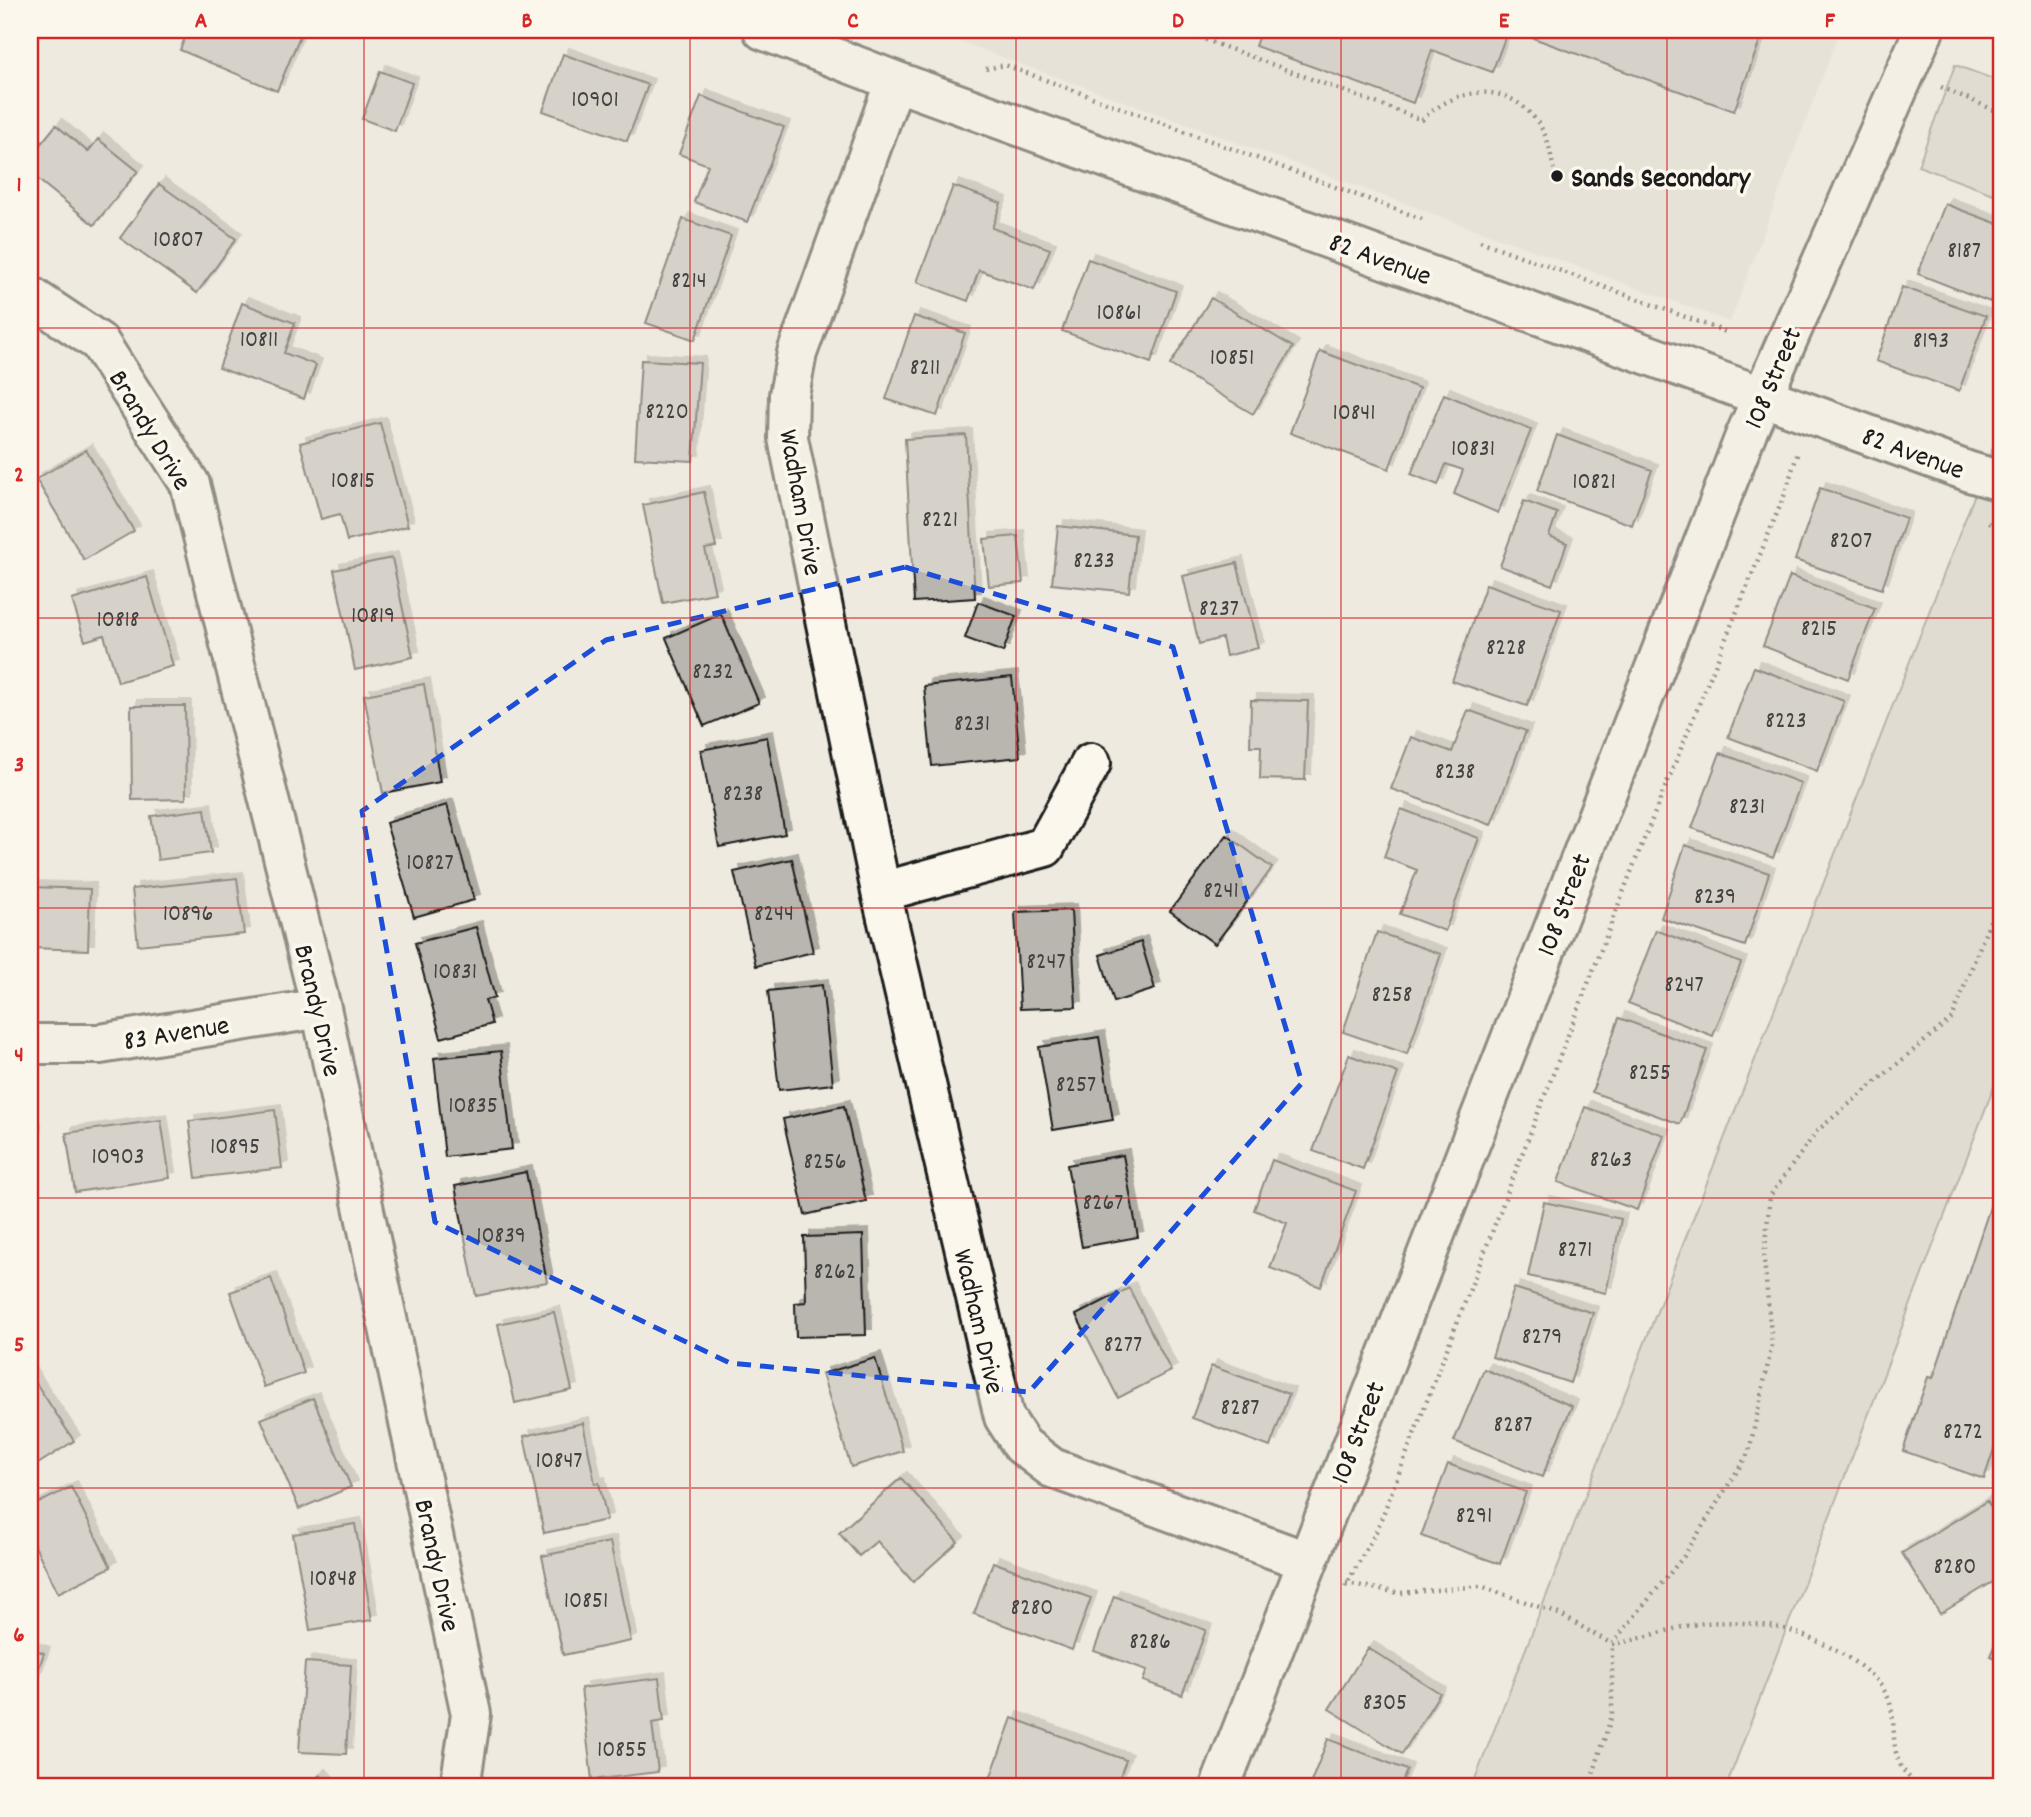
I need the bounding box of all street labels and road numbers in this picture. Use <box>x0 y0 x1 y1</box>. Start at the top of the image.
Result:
street label: 82 Avenue <box>1322 225 1436 299</box>
street label: 108 Street <box>1736 322 1815 436</box>
street label: Brandy Drive <box>96 364 200 500</box>
street label: 82 Avenue <box>1855 419 1969 493</box>
street label: Wadham Drive <box>766 427 831 579</box>
street label: 108 Street <box>1529 849 1605 963</box>
street label: Brandy Drive <box>281 941 350 1081</box>
street label: 83 Avenue <box>121 1008 233 1064</box>
street label: Wadham Drive <box>940 1246 1012 1399</box>
street label: 108 Street <box>1323 1377 1399 1491</box>
street label: Brandy Drive <box>401 1496 468 1636</box>

